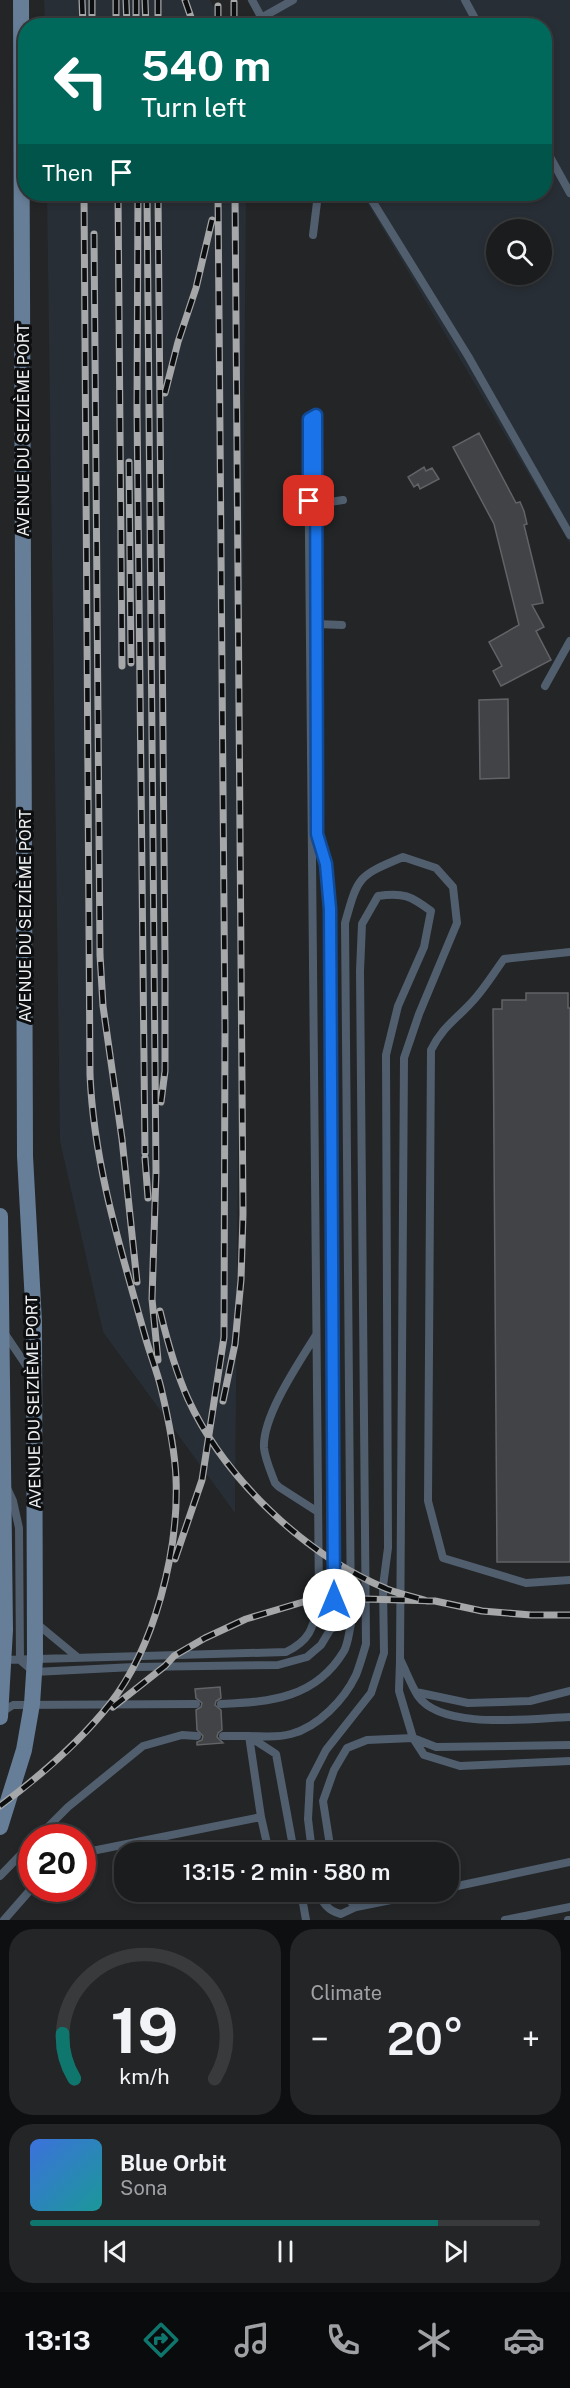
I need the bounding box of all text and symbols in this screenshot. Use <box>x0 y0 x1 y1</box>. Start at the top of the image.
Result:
text: 540 m <box>141 41 271 90</box>
icon: left <box>42 42 120 120</box>
text: Turn left <box>141 91 247 123</box>
icon: arrive <box>105 156 138 189</box>
text: Then <box>42 160 93 186</box>
map controls <box>486 219 552 285</box>
button: search <box>486 219 552 285</box>
street label: AVENUE DU SEIZIÈME PORT <box>13 323 33 537</box>
pin <box>283 475 334 526</box>
icon: arrive <box>292 484 325 517</box>
street label: AVENUE DU SEIZIÈME PORT <box>15 809 35 1023</box>
street label: AVENUE DU SEIZIÈME PORT <box>21 1295 45 1509</box>
position arrow <box>302 1568 366 1632</box>
speed limit sign: 20 <box>18 1824 96 1902</box>
text: 13:15 · 2 min · 580 m <box>183 1859 390 1885</box>
text: Climate <box>311 1981 382 2005</box>
text: 19 <box>111 1994 179 2067</box>
text: 20° <box>387 2012 464 2065</box>
text: − <box>311 2020 329 2058</box>
text: + <box>522 2020 540 2058</box>
text: km/h <box>120 2064 170 2089</box>
text: Blue Orbit <box>120 2150 227 2176</box>
text: Sona <box>120 2176 167 2200</box>
icon: previous <box>99 2235 132 2268</box>
icon: pause <box>269 2235 302 2268</box>
icon: next <box>439 2235 472 2268</box>
icon: directions <box>140 2319 182 2361</box>
icon: music <box>231 2319 273 2361</box>
icon: phone <box>322 2319 364 2361</box>
icon: climate <box>413 2319 455 2361</box>
icon: car <box>503 2319 545 2361</box>
text: 13:13 <box>24 2324 91 2356</box>

